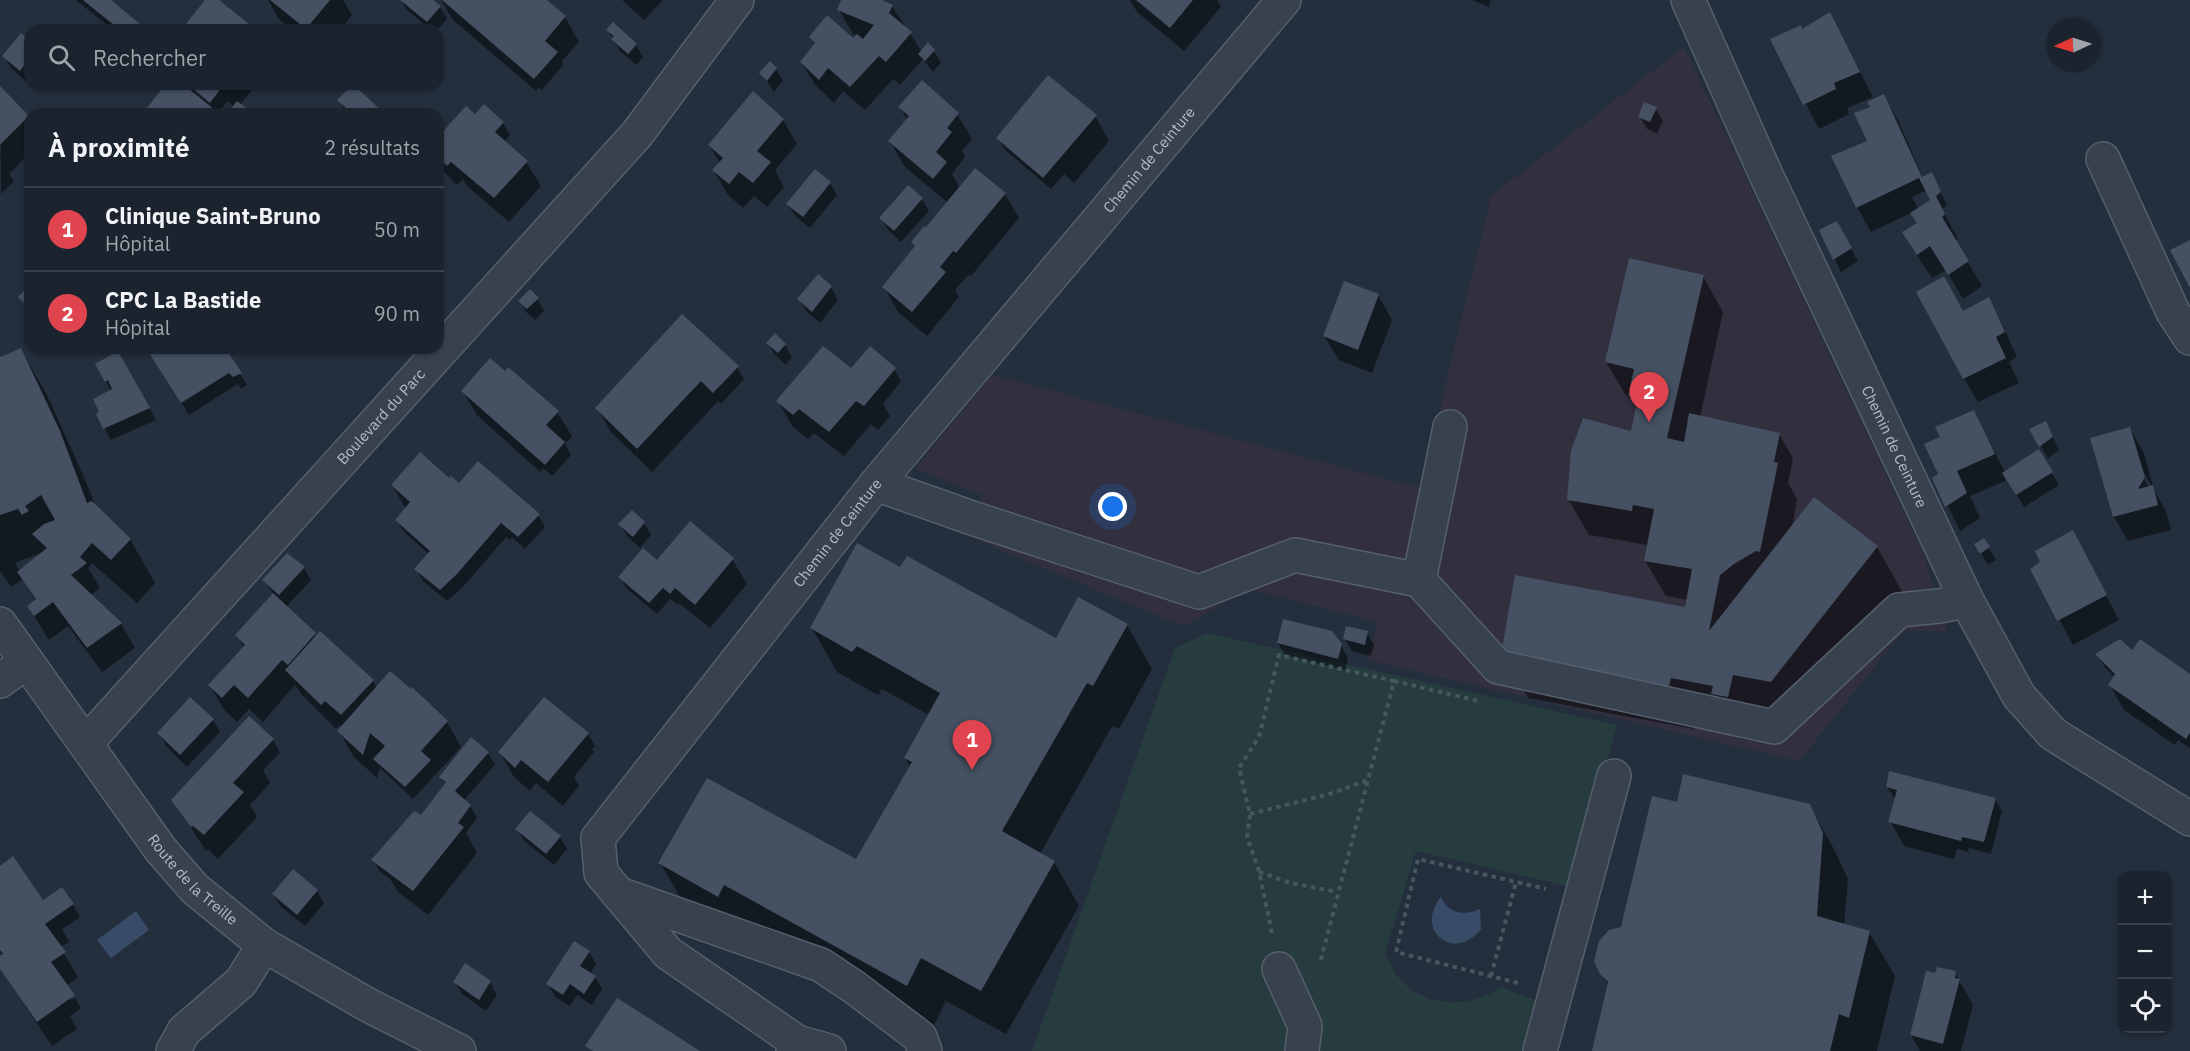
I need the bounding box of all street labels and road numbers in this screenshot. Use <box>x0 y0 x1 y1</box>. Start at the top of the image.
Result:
street label: Chemin de Ceinture <box>1099 103 1199 217</box>
street label: Boulevard du Parc <box>333 364 429 468</box>
street label: Chemin de Ceinture <box>1858 382 1932 511</box>
street label: Chemin de Ceinture <box>789 474 886 591</box>
street label: Route de la Treille <box>144 830 242 929</box>

